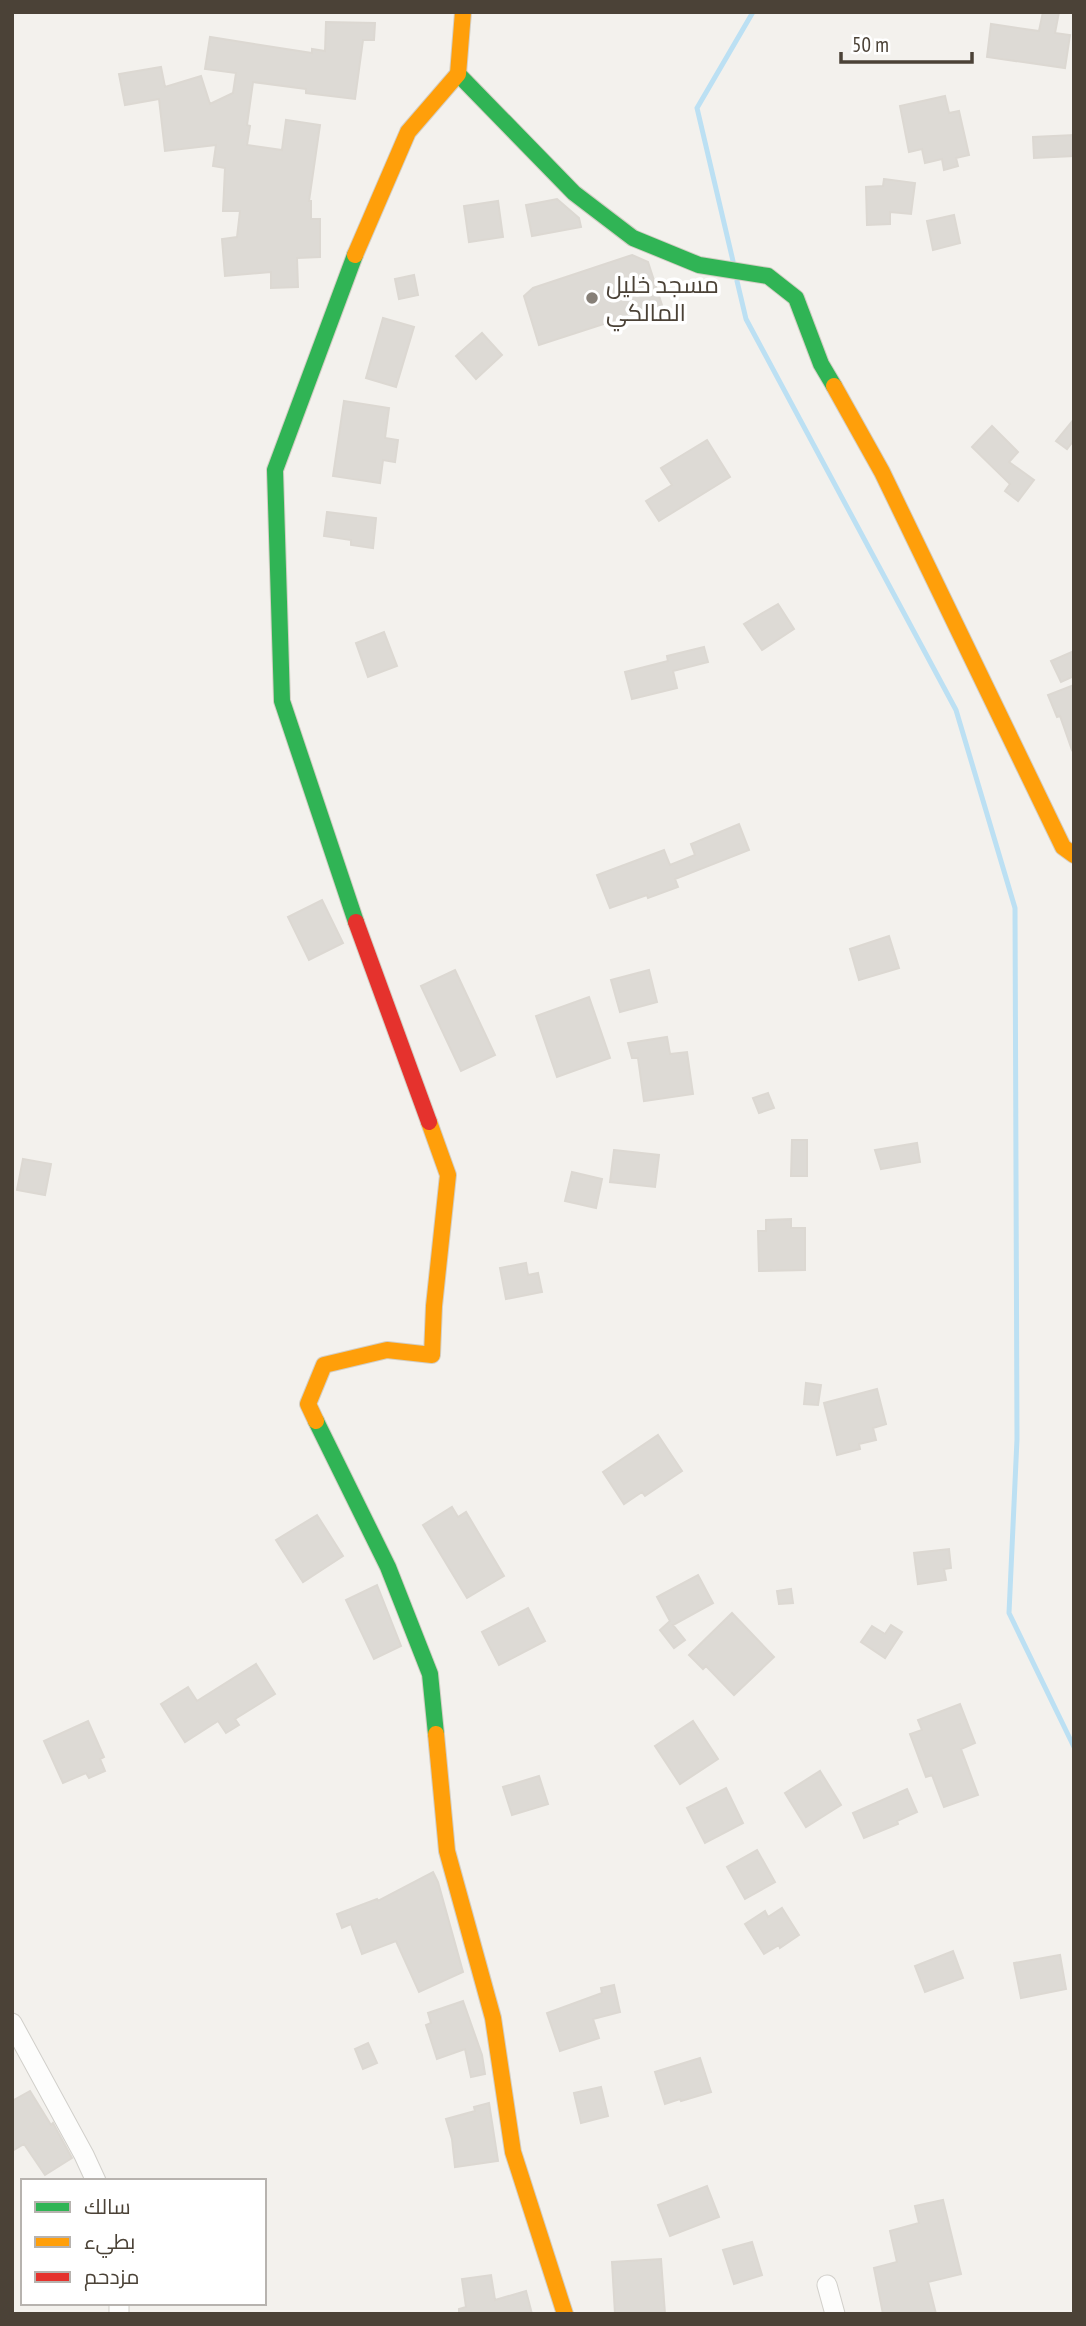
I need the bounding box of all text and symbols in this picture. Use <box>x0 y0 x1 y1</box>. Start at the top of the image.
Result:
scale bar <box>841 21 972 65</box>
text: 50 m <box>852 31 889 58</box>
place label: مسجد خليل المالكي <box>606 269 719 332</box>
marker: مسجد خليل المالكي <box>584 290 600 306</box>
legend <box>21 2179 266 2305</box>
text: سالك <box>84 2193 131 2220</box>
text: بطيء <box>84 2228 135 2258</box>
text: مزدحم <box>84 2263 139 2291</box>

